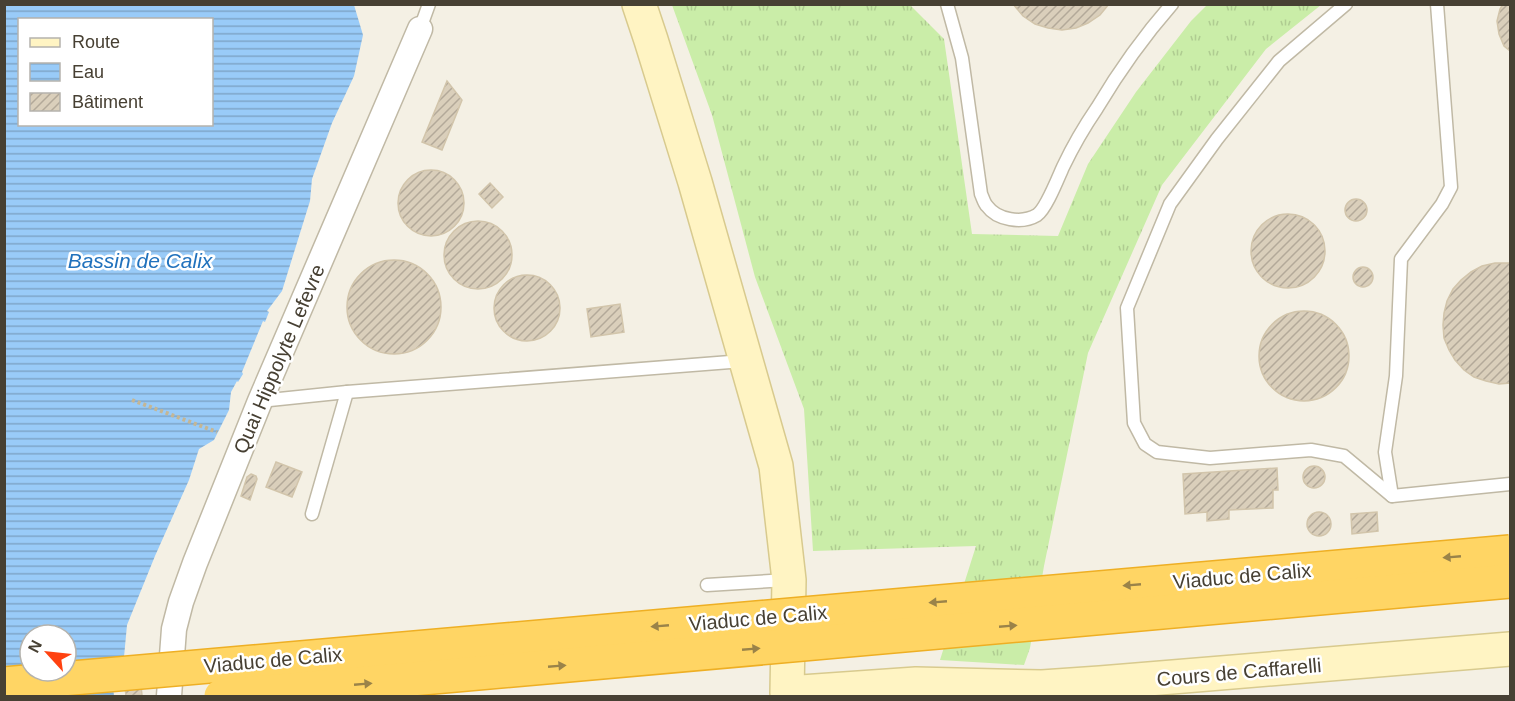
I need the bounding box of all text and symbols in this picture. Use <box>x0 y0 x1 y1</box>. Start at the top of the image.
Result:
legend <box>18 18 213 126</box>
text: Route <box>72 32 120 52</box>
text: Eau <box>72 62 104 82</box>
text: Bâtiment <box>72 92 143 112</box>
water label: Bassin de Calix <box>68 249 214 272</box>
street label: Quai Hippolyte Lefevre <box>229 261 329 457</box>
one-way arrow <box>1443 552 1462 562</box>
street label: Viaduc de Calix <box>1172 559 1312 593</box>
one-way arrow <box>1123 580 1142 590</box>
one-way arrow <box>929 597 948 607</box>
street label: Viaduc de Calix <box>688 601 828 635</box>
one-way arrow <box>999 621 1018 631</box>
one-way arrow <box>651 622 670 631</box>
north arrow <box>18 623 78 683</box>
text: N <box>25 637 45 655</box>
street label: Viaduc de Calix <box>203 643 343 677</box>
one-way arrow <box>742 644 761 654</box>
street label: Cours de Caffarelli <box>1156 654 1322 690</box>
one-way arrow <box>548 662 567 671</box>
one-way arrow <box>353 679 372 689</box>

